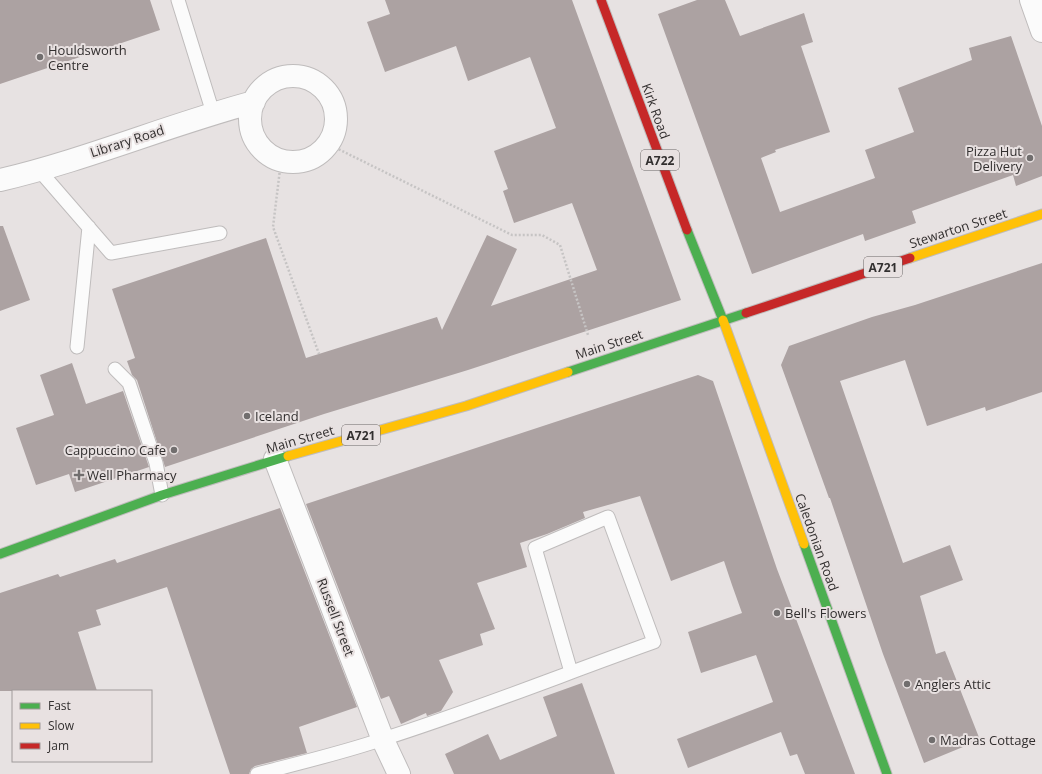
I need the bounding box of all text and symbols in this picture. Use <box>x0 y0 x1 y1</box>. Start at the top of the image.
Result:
place label: Houldsworth Centre <box>48 41 127 74</box>
marker: Houldsworth Centre <box>35 52 45 62</box>
street label: Kirk Road <box>638 81 674 141</box>
street label: Library Road <box>88 121 166 161</box>
place label: Pizza Hut Delivery <box>966 142 1022 175</box>
road number: A722 <box>641 150 679 170</box>
marker: Pizza Hut Delivery <box>1025 153 1035 163</box>
street label: Stewarton Street <box>907 204 1010 252</box>
road number: A721 <box>864 257 902 277</box>
street label: Main Street <box>573 325 645 363</box>
place label: Iceland <box>255 407 299 425</box>
marker: Iceland <box>242 411 252 421</box>
street label: Main Street <box>264 421 336 457</box>
road number: A721 <box>342 425 380 445</box>
place label: Cappuccino Cafe <box>65 441 166 459</box>
marker: Cappuccino Cafe <box>169 445 179 455</box>
place label: Well Pharmacy <box>87 466 177 484</box>
marker: Well Pharmacy <box>74 470 84 480</box>
street label: Caledonian Road <box>791 491 843 593</box>
street label: Russell Street <box>313 576 359 659</box>
place label: Bell's Flowers <box>785 604 866 622</box>
marker: Bell's Flowers <box>772 608 782 618</box>
place label: Anglers Attic <box>915 675 991 693</box>
marker: Anglers Attic <box>902 679 912 689</box>
legend <box>12 690 152 762</box>
text: Fast <box>48 697 71 714</box>
text: Slow <box>48 717 75 734</box>
place label: Madras Cottage <box>940 731 1036 749</box>
marker: Madras Cottage <box>927 735 937 745</box>
text: Jam <box>47 737 69 754</box>

